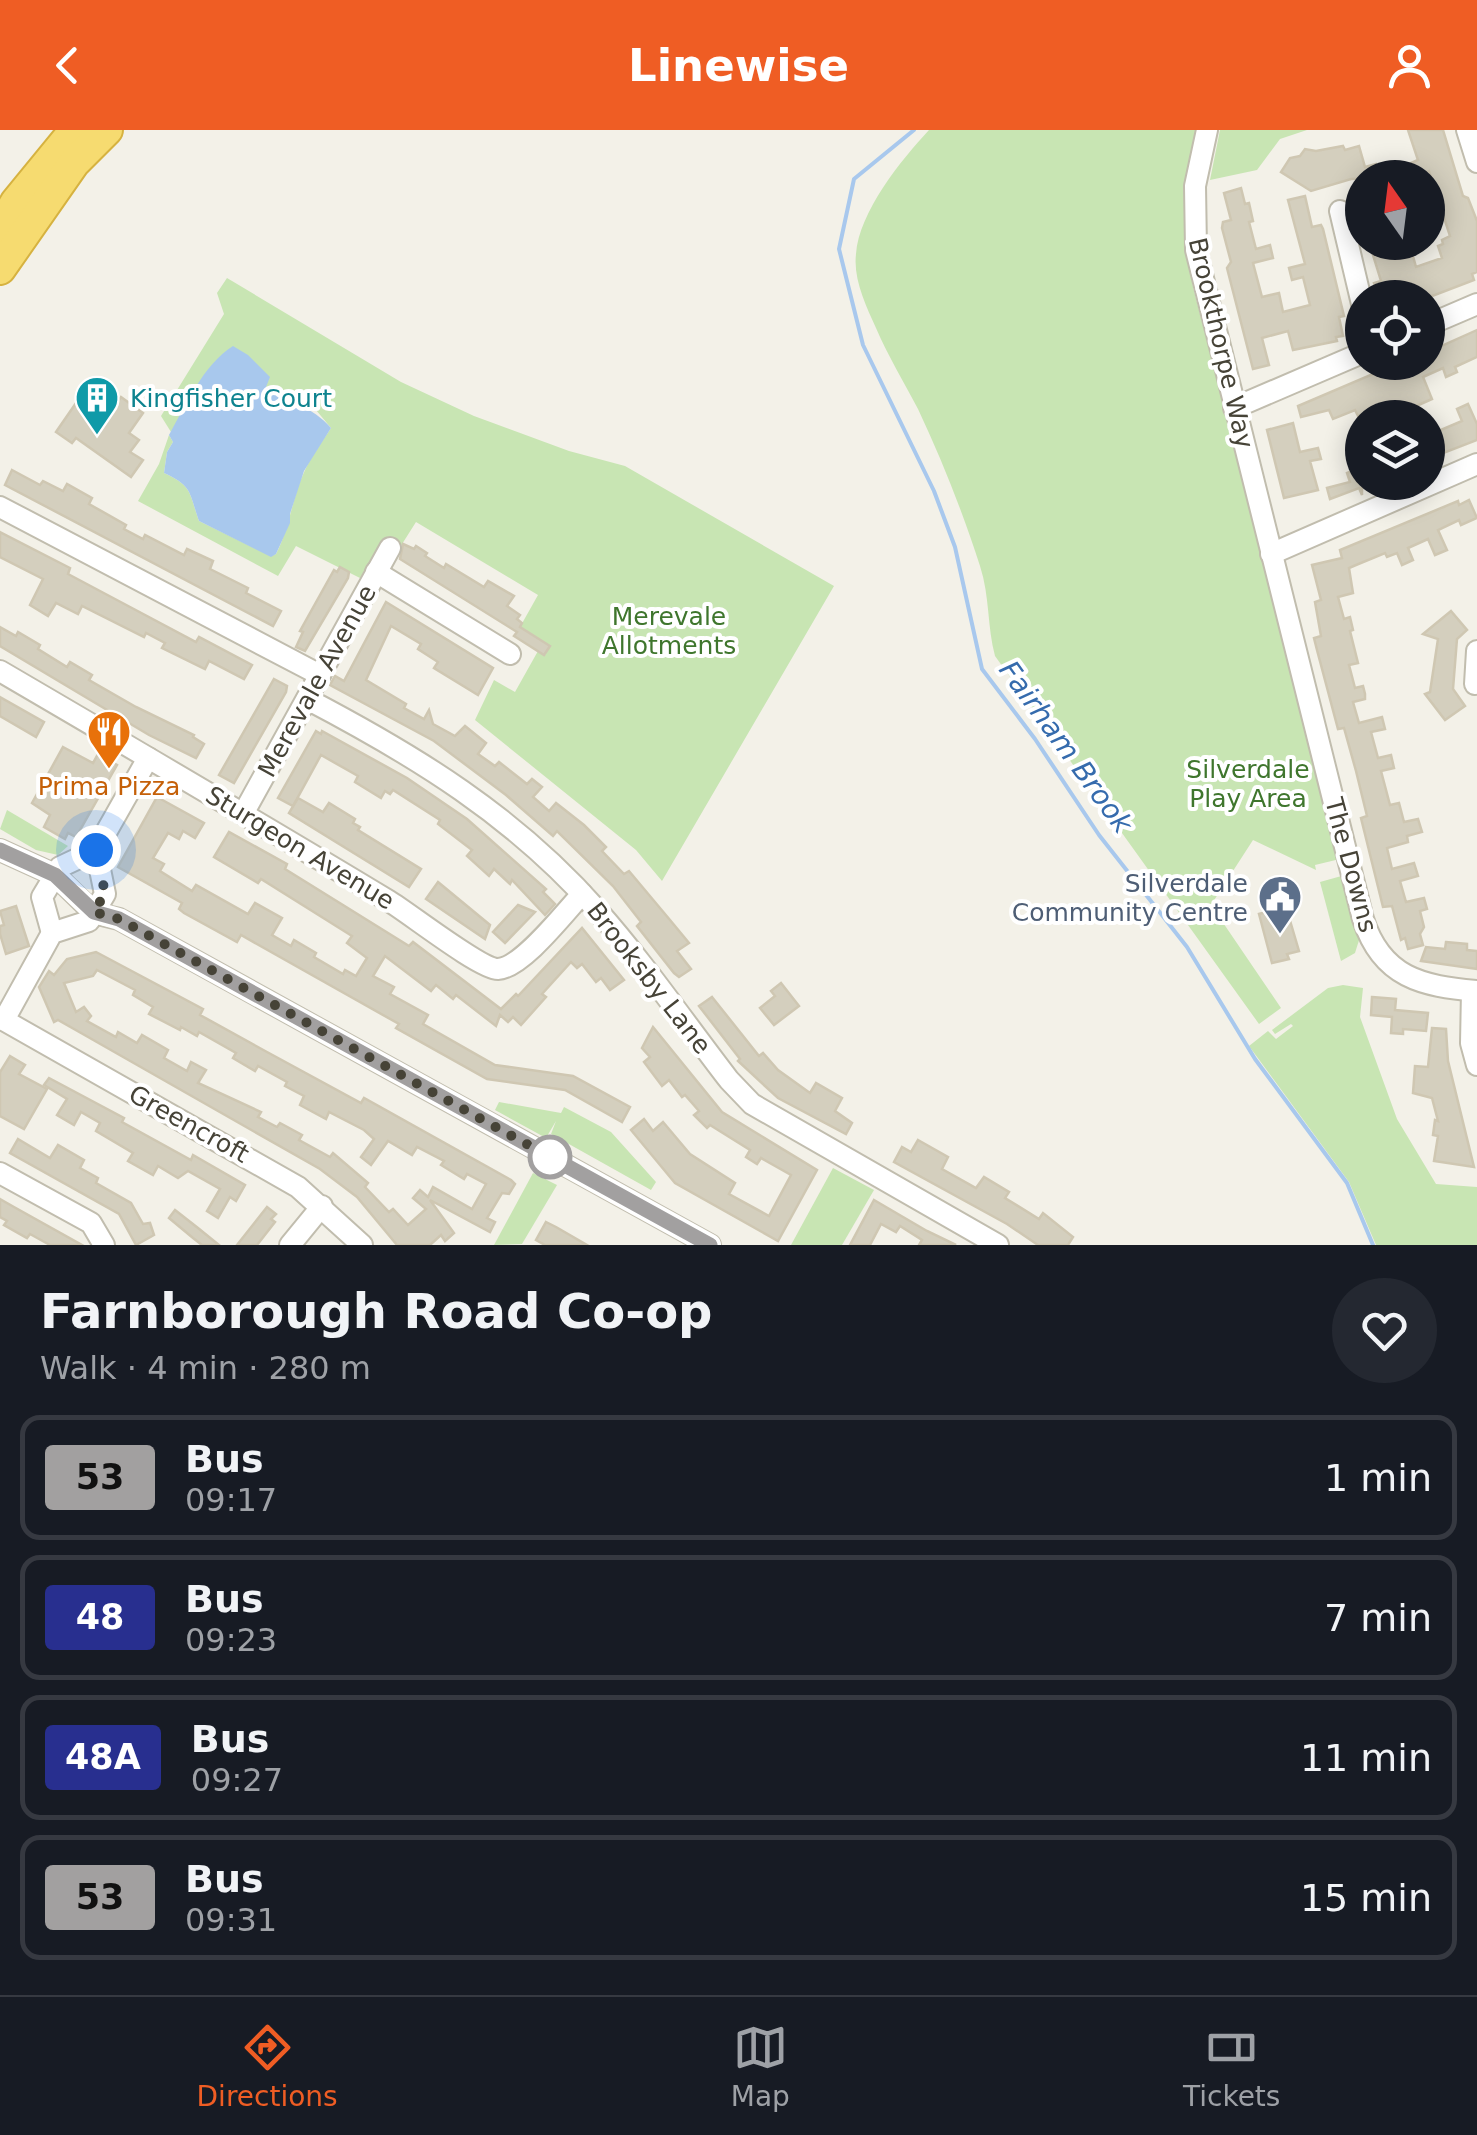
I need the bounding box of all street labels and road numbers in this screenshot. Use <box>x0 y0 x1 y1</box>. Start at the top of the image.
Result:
street label: Brookthorpe Way <box>1183 235 1259 451</box>
street label: Merevale Avenue <box>252 580 382 782</box>
street label: Sturgeon Avenue <box>201 780 399 916</box>
street label: The Downs <box>1319 793 1383 936</box>
street label: Brooksby Lane <box>581 897 717 1059</box>
street label: Greencroft <box>124 1079 254 1169</box>

